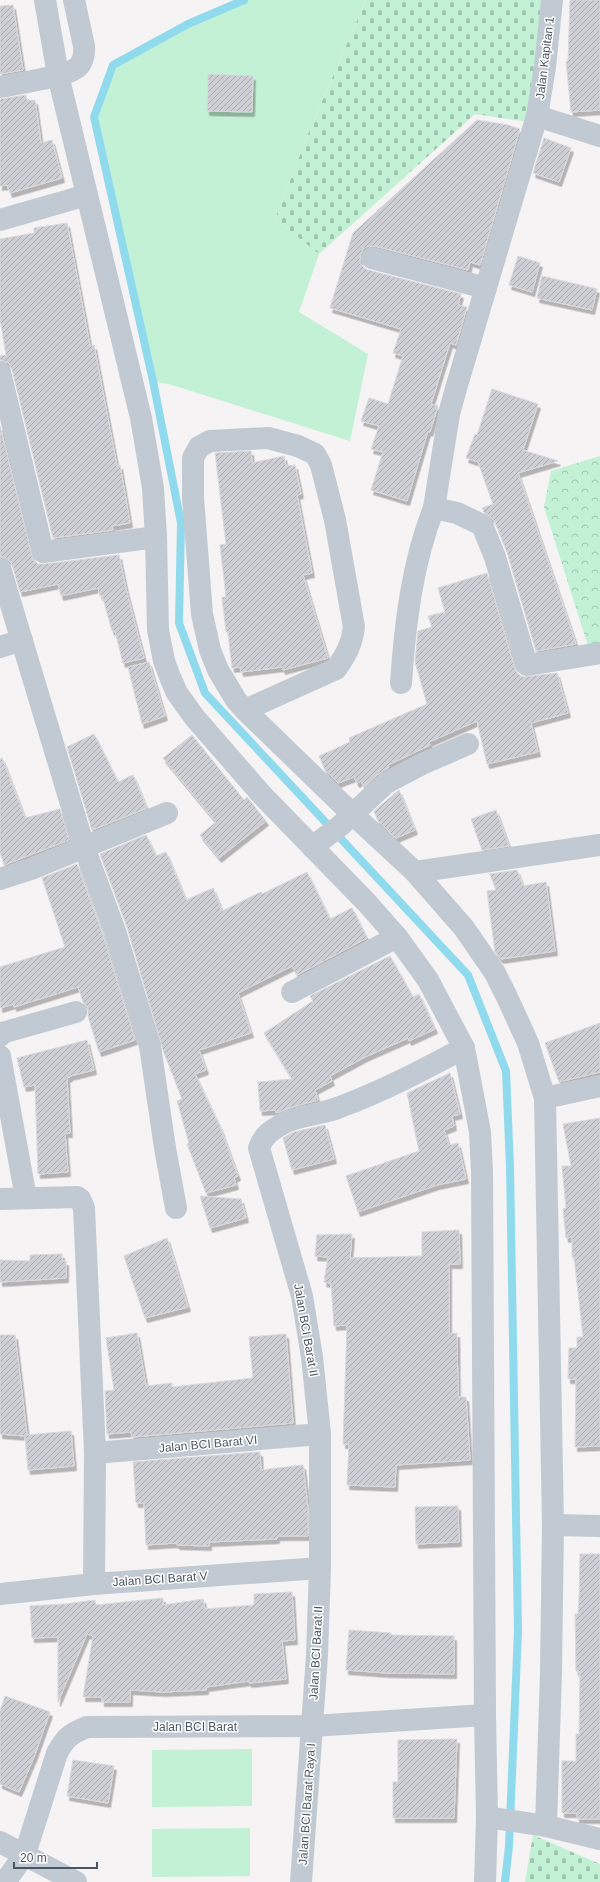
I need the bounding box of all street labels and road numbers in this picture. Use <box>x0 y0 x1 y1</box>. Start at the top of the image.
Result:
street label: Jalan Kapitan 1 <box>533 16 557 100</box>
street label: Jalan BCI Barat II <box>291 1282 321 1378</box>
street label: Jalan BCI Barat VI <box>158 1433 258 1455</box>
street label: Jalan BCI Barat V <box>112 1569 208 1589</box>
street label: Jalan BCI Barat II <box>307 1606 325 1700</box>
street label: Jalan BCI Barat <box>153 1720 238 1734</box>
street label: Jalan BCI Barat Raya I <box>296 1743 318 1865</box>

